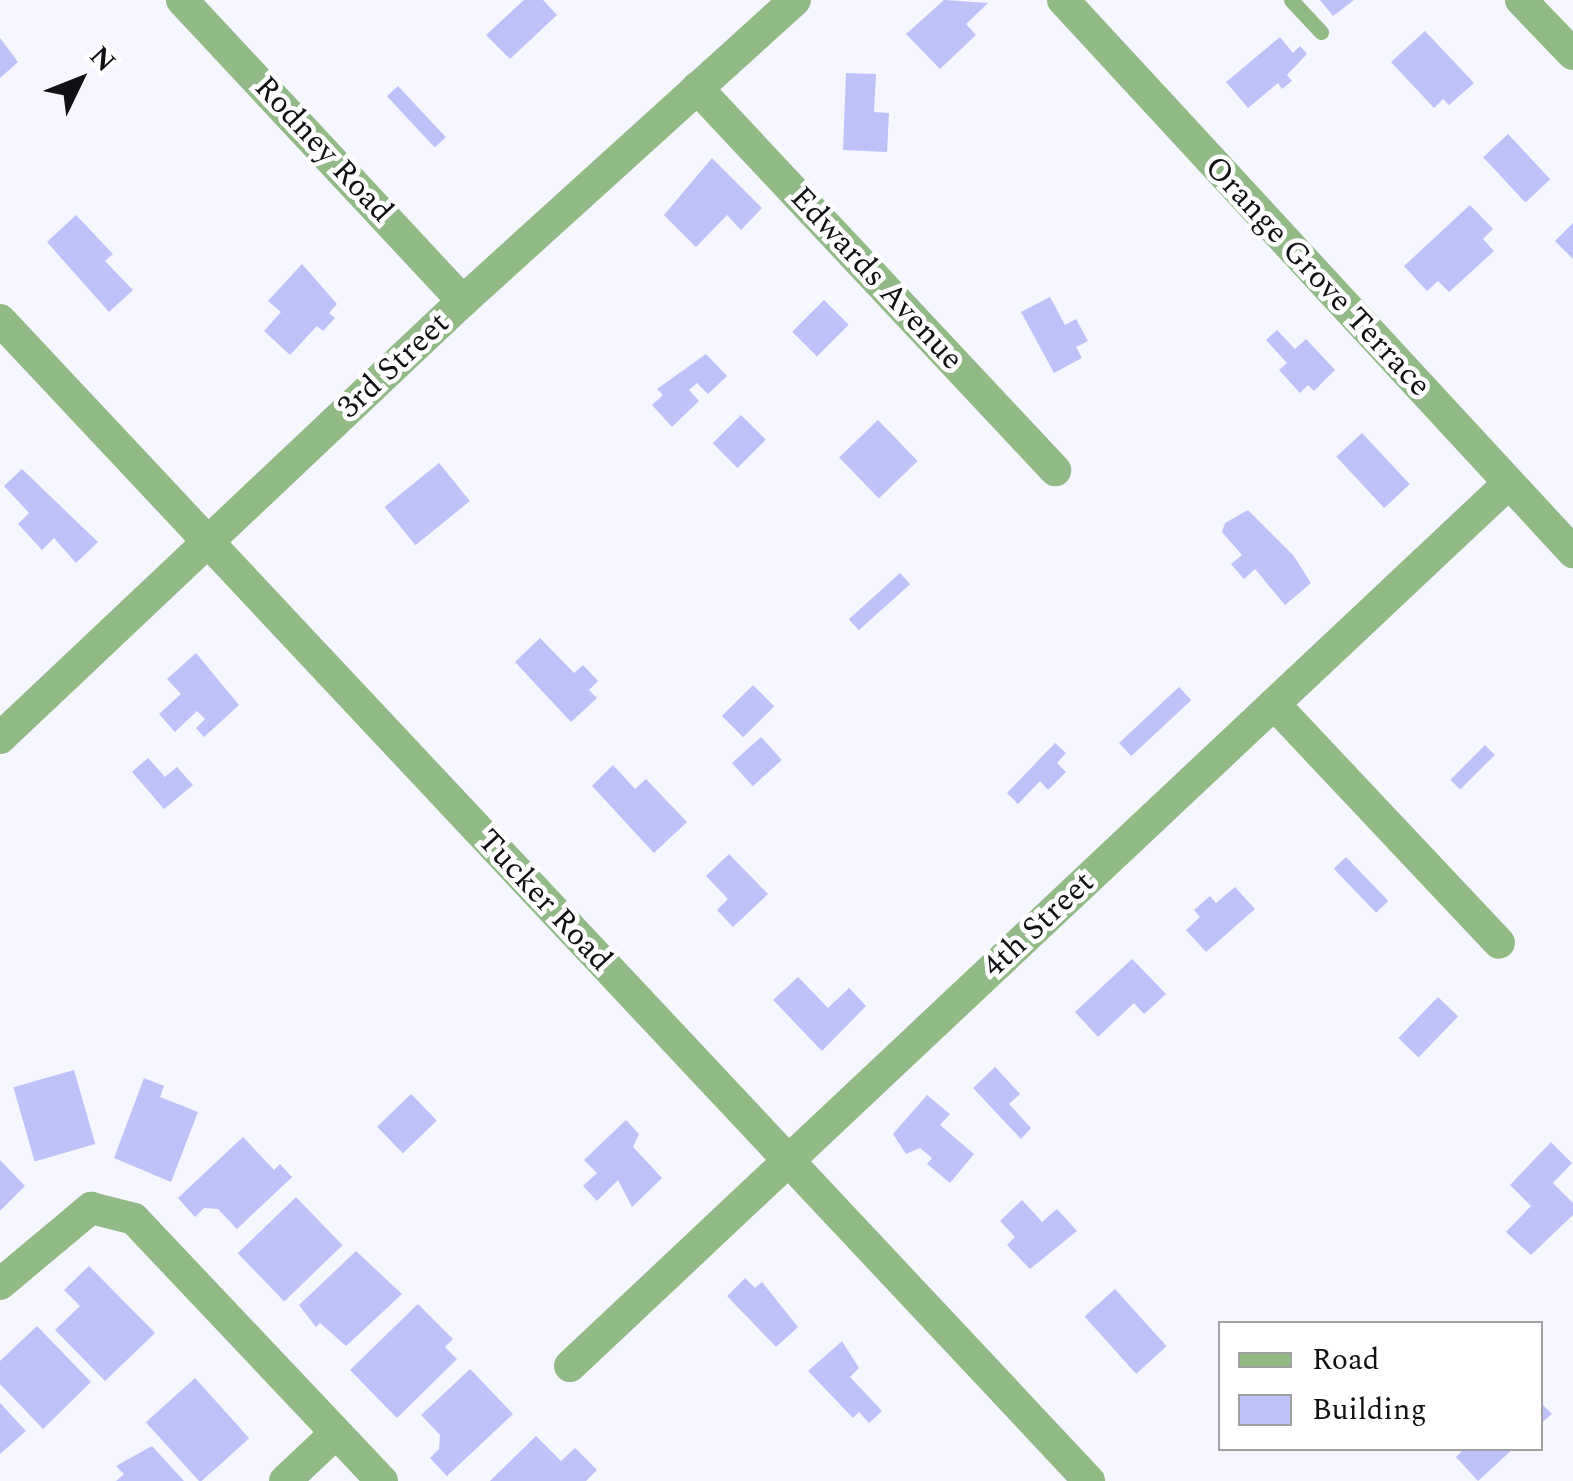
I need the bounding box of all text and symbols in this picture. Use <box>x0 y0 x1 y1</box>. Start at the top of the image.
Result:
north arrow <box>30 30 130 130</box>
text: N <box>79 36 126 82</box>
street label: Rodney Road <box>246 69 400 231</box>
street label: Orange Grove Terrace <box>1196 149 1438 405</box>
street label: Edwards Avenue <box>781 179 971 379</box>
street label: 3rd Street <box>330 305 458 427</box>
street label: Tucker Road <box>469 822 619 980</box>
street label: 4th Street <box>975 864 1103 986</box>
legend <box>1218 1321 1543 1451</box>
text: Road <box>1312 1337 1380 1383</box>
text: Building <box>1312 1387 1427 1433</box>

